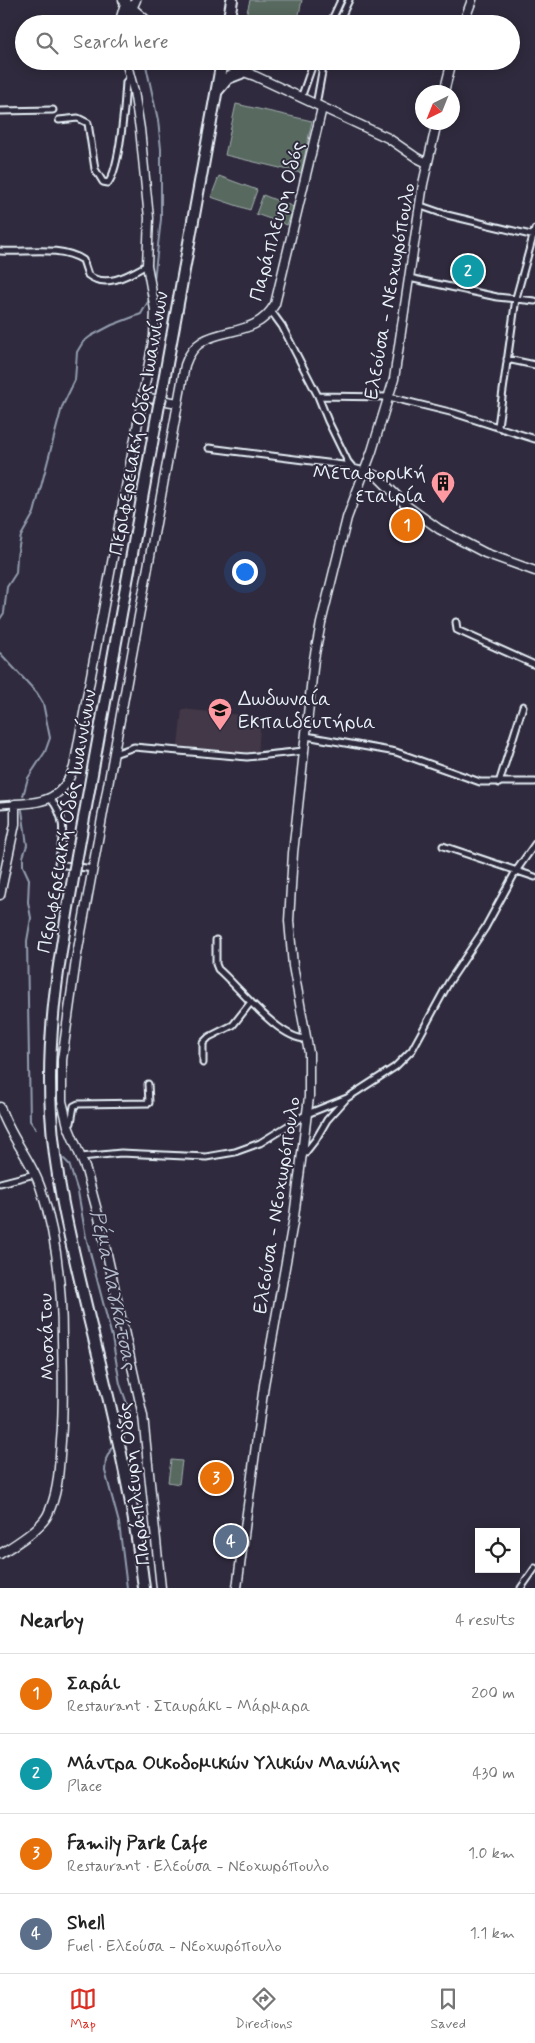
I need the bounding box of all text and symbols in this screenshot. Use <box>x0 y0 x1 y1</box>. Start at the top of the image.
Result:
search box <box>15 15 520 70</box>
icon: search <box>33 29 61 57</box>
text: Search here <box>73 30 169 55</box>
north arrow <box>415 85 460 130</box>
street label: Παράπλευρη Οδός <box>243 138 312 304</box>
street label: Ελεούσα - Νεοχωρόπουλο <box>358 181 423 402</box>
pin: 2 <box>452 252 484 290</box>
street label: Περιφερειακή Οδός Ιωαννίνων <box>103 289 176 557</box>
place label: Μεταφορική εταιρία <box>313 460 426 510</box>
building icon: Μεταφορική εταιρία <box>430 470 456 504</box>
pin: 1 <box>391 506 423 544</box>
your location <box>232 559 258 585</box>
place label: Δωδωναία Εκπαιδευτήρια <box>238 686 376 736</box>
street label: Περιφερειακή Οδός Ιωαννίνων <box>31 687 104 955</box>
school or university icon: Δωδωναία Εκπαιδευτήρια <box>207 697 233 731</box>
street label: Ελεούσα - Νεοχωρόπουλο <box>247 1095 308 1316</box>
water label: Ρέμα Λαγκάτσας <box>82 1208 144 1374</box>
street label: Μοσχάτου <box>32 1293 63 1381</box>
street label: Παράπλευρη Οδός <box>111 1401 158 1567</box>
pin: 3 <box>200 1459 232 1497</box>
pin: 4 <box>215 1522 247 1560</box>
map controls <box>475 1528 520 1573</box>
button: locate <box>475 1528 520 1573</box>
text: Nearby <box>20 1607 84 1635</box>
text: 4 results <box>455 1610 515 1631</box>
text: Σαράι <box>67 1671 120 1696</box>
text: 1 <box>32 1683 40 1704</box>
text: 200 m <box>471 1683 515 1704</box>
text: Restaurant · Σταυράκι - Μάρμαρα <box>67 1696 310 1717</box>
text: Μάντρα Οικοδομικών Υλικών Μανώλης <box>67 1751 400 1776</box>
text: 2 <box>32 1763 40 1784</box>
text: 430 m <box>472 1763 515 1784</box>
text: Place <box>67 1776 102 1797</box>
text: Family Park Cafe <box>67 1831 208 1856</box>
text: 3 <box>32 1843 40 1864</box>
text: 1.0 km <box>468 1843 515 1864</box>
text: Restaurant · Ελεούσα - Νεοχωρόπουλο <box>67 1856 329 1877</box>
text: Shell <box>67 1911 105 1936</box>
text: 4 <box>31 1923 41 1944</box>
text: 1.1 km <box>470 1923 515 1944</box>
text: Fuel · Ελεούσα - Νεοχωρόπουλο <box>67 1936 282 1957</box>
tab: Map <box>69 1985 97 2033</box>
tab: Directions <box>235 1985 293 2033</box>
tab: Saved <box>431 1985 466 2033</box>

